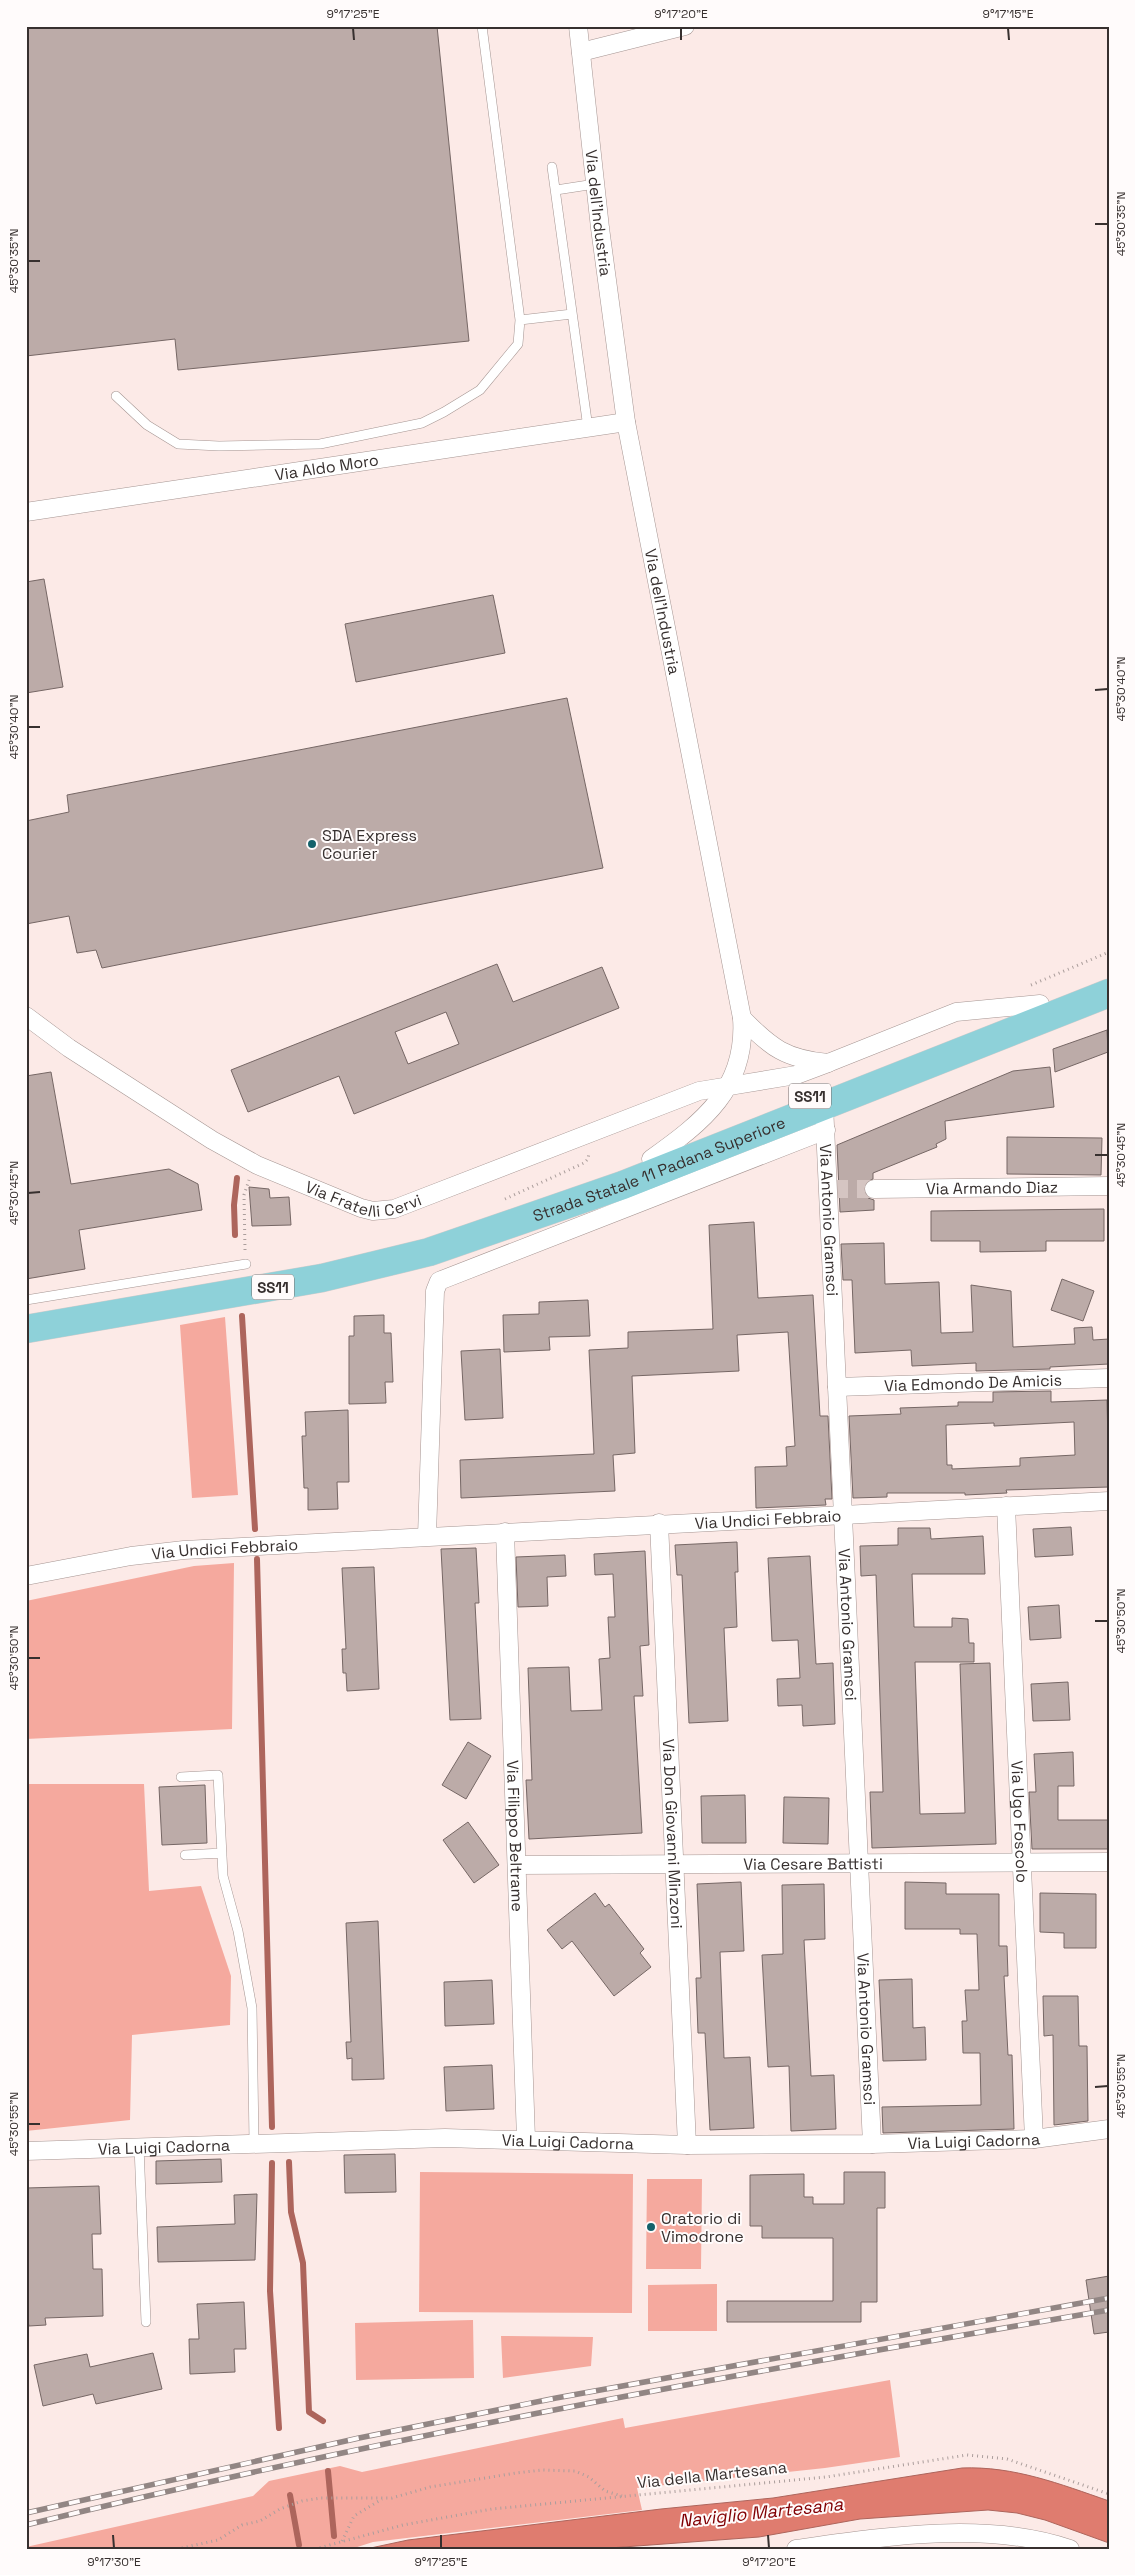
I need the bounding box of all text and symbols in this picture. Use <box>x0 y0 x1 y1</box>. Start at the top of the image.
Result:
text: 9°17'25"E <box>327 6 380 22</box>
text: 9°17'20"E <box>654 6 708 22</box>
text: 9°17'15"E <box>983 6 1034 22</box>
street label: Via dell'Industria <box>581 148 617 277</box>
text: 45°30'35"N <box>1113 192 1129 256</box>
text: 45°30'35"N <box>6 229 22 293</box>
street label: Via Aldo Moro <box>273 449 380 485</box>
street label: Via dell'Industria <box>640 547 685 676</box>
text: 45°30'40"N <box>1113 657 1129 721</box>
text: 45°30'40"N <box>6 695 22 759</box>
place label: SDA Express Courier <box>322 825 417 864</box>
marker: SDA Express Courier <box>306 838 318 850</box>
road number: SS11 <box>789 1084 831 1108</box>
street label: Strada Statale 11 Padana Superiore <box>530 1111 788 1226</box>
text: 45°30'45"N <box>1113 1123 1129 1187</box>
street label: Via Antonio Gramsci <box>815 1143 843 1297</box>
text: 45°30'45"N <box>6 1161 22 1225</box>
street label: Via Fratelli Cervi <box>302 1176 424 1222</box>
street label: Via Armando Diaz <box>926 1176 1058 1199</box>
road number: SS11 <box>252 1274 294 1300</box>
street label: Via Edmondo De Amicis <box>884 1369 1062 1396</box>
street label: Via Undici Febbraio <box>694 1505 842 1533</box>
street label: Via Undici Febbraio <box>150 1533 299 1564</box>
street label: Via Antonio Gramsci <box>834 1548 862 1701</box>
text: 45°30'50"N <box>1113 1588 1129 1654</box>
text: 45°30'50"N <box>6 1625 22 1691</box>
street label: Via Don Giovanni Minzoni <box>658 1738 688 1929</box>
street label: Via Filippo Beltrame <box>502 1760 529 1912</box>
street label: Via Ugo Foscolo <box>1007 1760 1033 1883</box>
street label: Via Cesare Battisti <box>743 1853 883 1874</box>
street label: Via Antonio Gramsci <box>853 1952 881 2106</box>
text: 45°30'55"N <box>1113 2054 1129 2118</box>
text: 45°30'55"N <box>6 2092 22 2156</box>
street label: Via Luigi Cadorna <box>907 2128 1041 2153</box>
street label: Via Luigi Cadorna <box>501 2129 634 2154</box>
street label: Via Luigi Cadorna <box>97 2134 230 2159</box>
place label: Oratorio di Vimodrone <box>661 2208 744 2247</box>
marker: Oratorio di Vimodrone <box>645 2221 657 2233</box>
street label: Via della Martesana <box>636 2457 788 2493</box>
water label: Naviglio Martesana <box>678 2492 845 2532</box>
text: 9°17'30"E <box>87 2554 141 2570</box>
text: 9°17'25"E <box>415 2554 468 2570</box>
text: 9°17'20"E <box>742 2554 796 2570</box>

